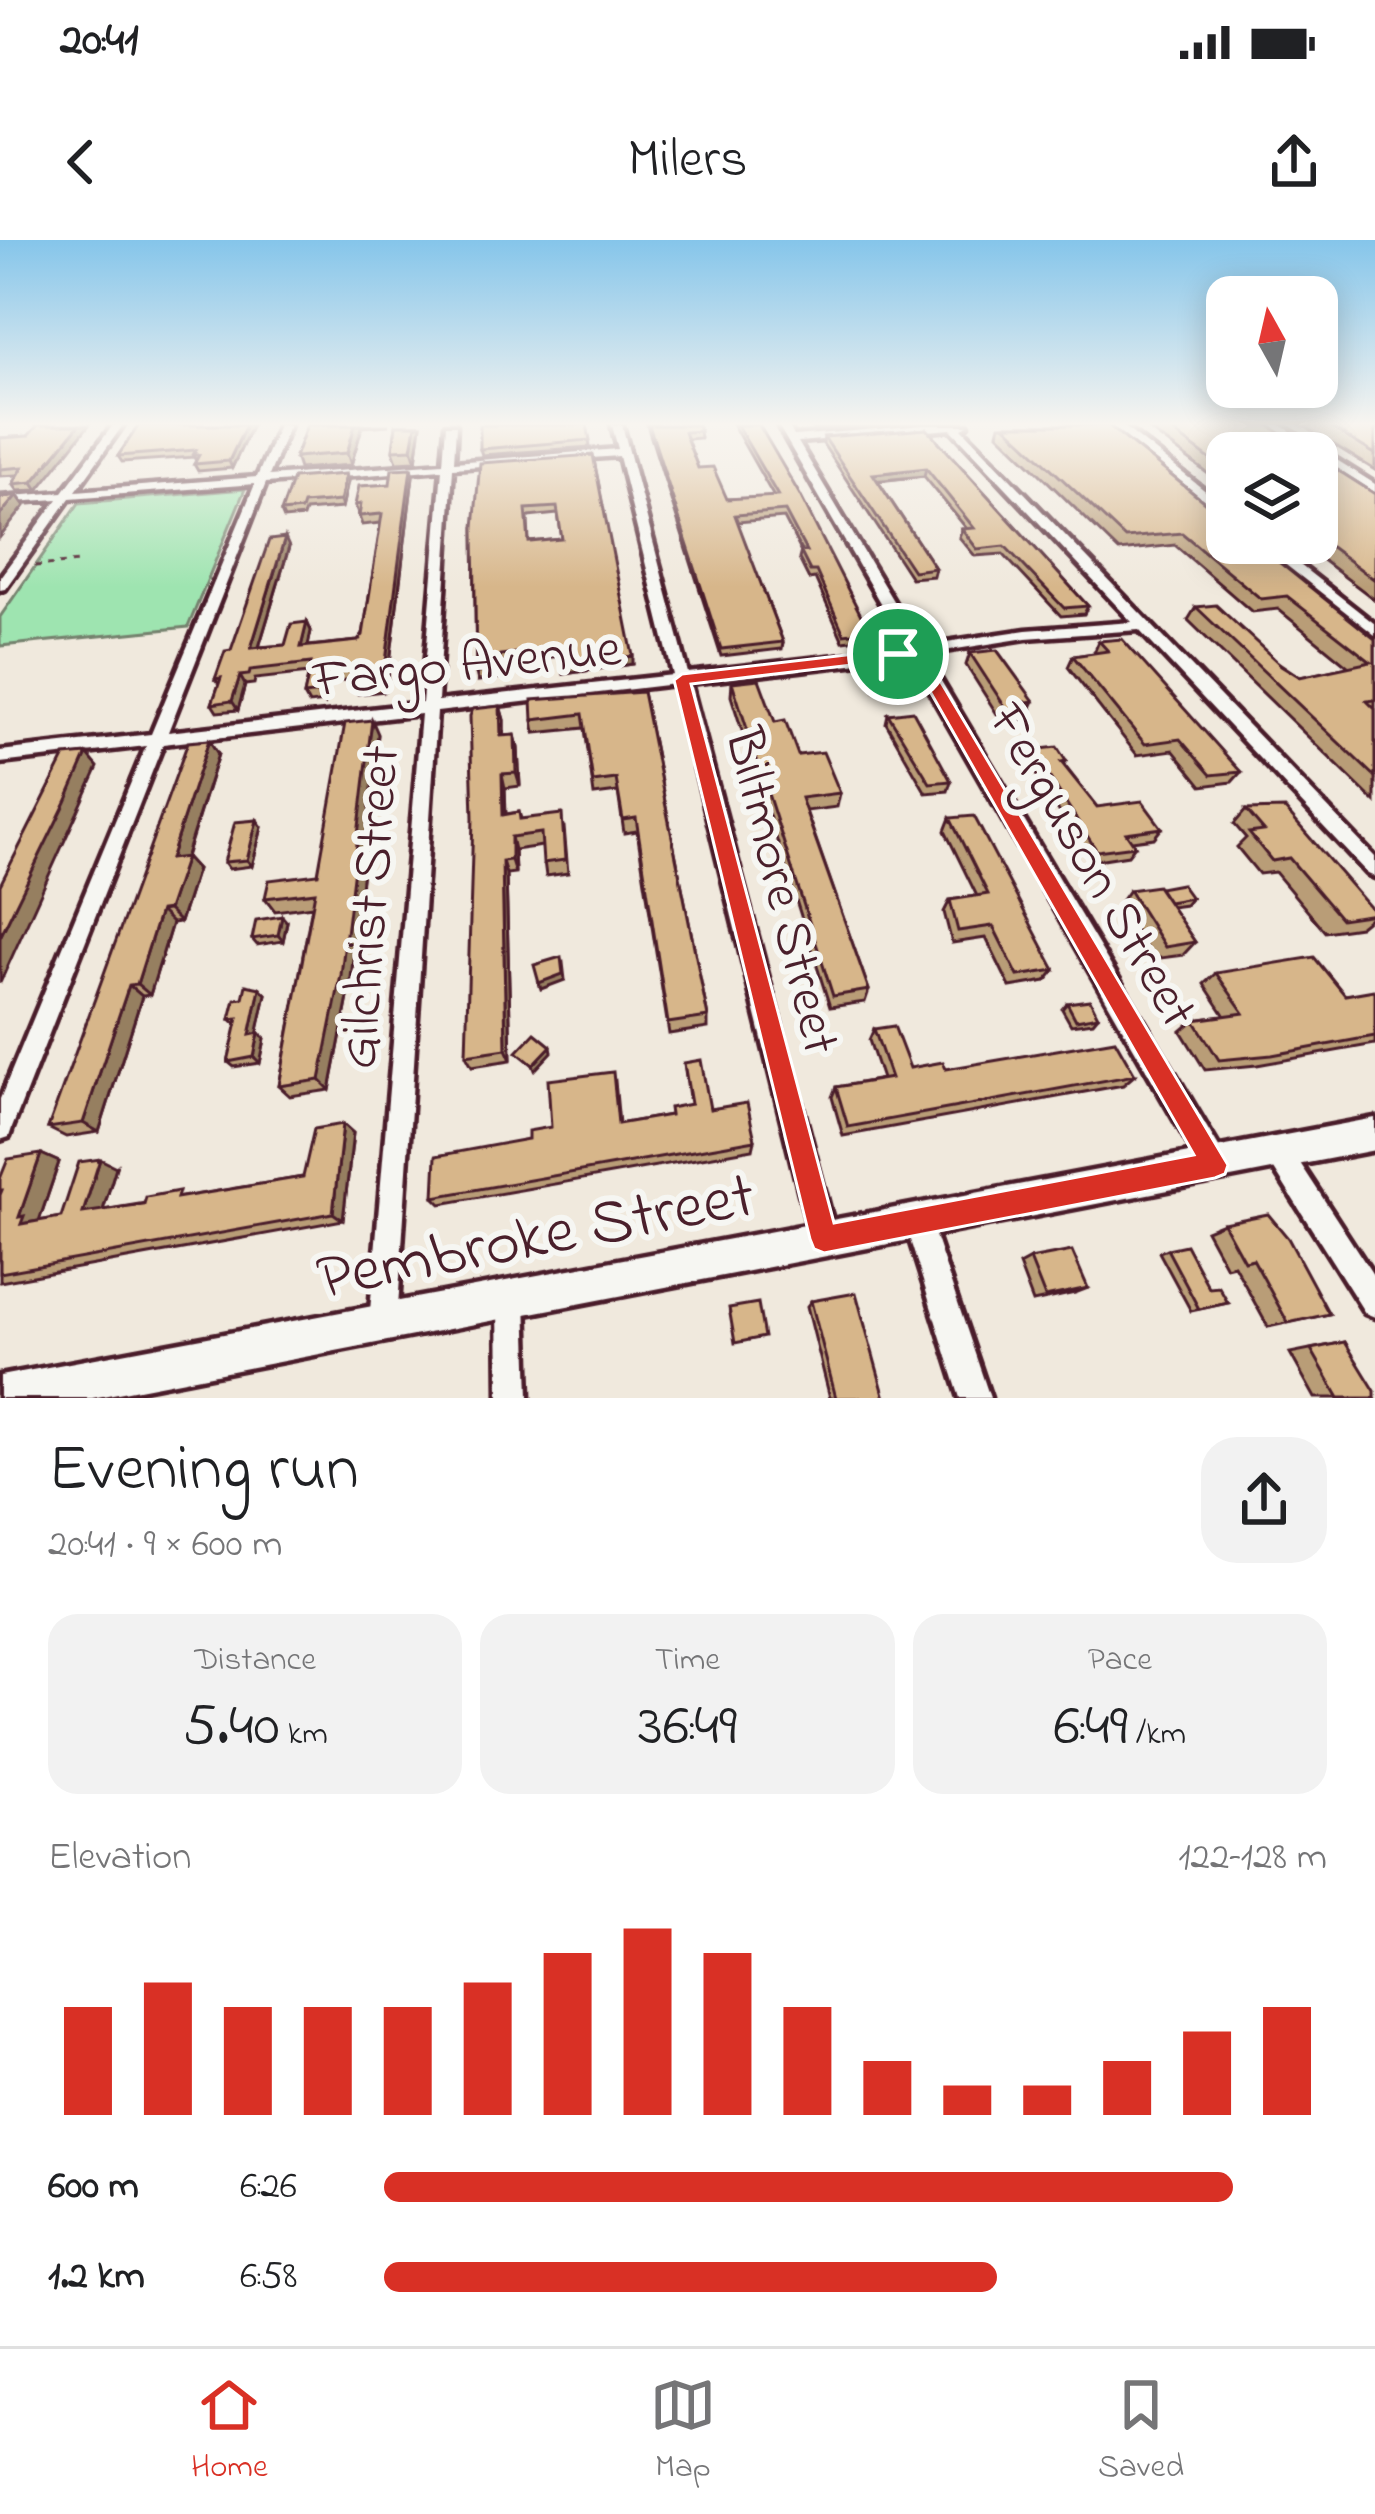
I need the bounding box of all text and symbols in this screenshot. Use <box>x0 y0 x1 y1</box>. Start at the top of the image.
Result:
text: 20:41 <box>60 9 138 75</box>
text: Milers <box>628 123 748 201</box>
icon: back <box>48 129 114 195</box>
icon: share <box>1261 129 1327 195</box>
north arrow <box>1206 276 1338 408</box>
map controls <box>1206 276 1338 564</box>
button: layers <box>1206 432 1338 564</box>
pin <box>847 603 949 705</box>
street label: Fargo Avenue <box>308 612 626 723</box>
icon: arrive <box>865 621 931 687</box>
street label: Ferguson Street <box>963 689 1214 1044</box>
street label: Biltmore Street <box>700 718 857 1063</box>
street label: Gilchrist Street <box>323 743 423 1072</box>
street label: Pembroke Street <box>309 1150 763 1329</box>
text: Evening run <box>48 1424 359 1520</box>
button: share <box>1201 1437 1327 1563</box>
text: 20:41 · 9 × 600 m <box>48 1517 283 1574</box>
text: Distance <box>194 1637 316 1685</box>
text: Time <box>655 1637 720 1685</box>
text: Pace <box>1088 1637 1152 1685</box>
text: 5.40 <box>182 1685 280 1772</box>
text: 36:49 <box>638 1685 737 1772</box>
text: 6:49 <box>1053 1685 1128 1772</box>
text: km <box>280 1711 328 1759</box>
text: /km <box>1128 1711 1186 1759</box>
text: Elevation <box>48 1830 191 1887</box>
text: 122–128 m <box>1178 1830 1327 1887</box>
text: 600 m <box>48 2159 139 2216</box>
text: 6:26 <box>240 2159 297 2216</box>
text: 1.2 km <box>48 2249 145 2306</box>
text: 6:58 <box>240 2249 297 2306</box>
tab: Home <box>191 2372 268 2492</box>
tab: Map <box>650 2372 716 2492</box>
tab: Saved <box>1098 2372 1184 2492</box>

